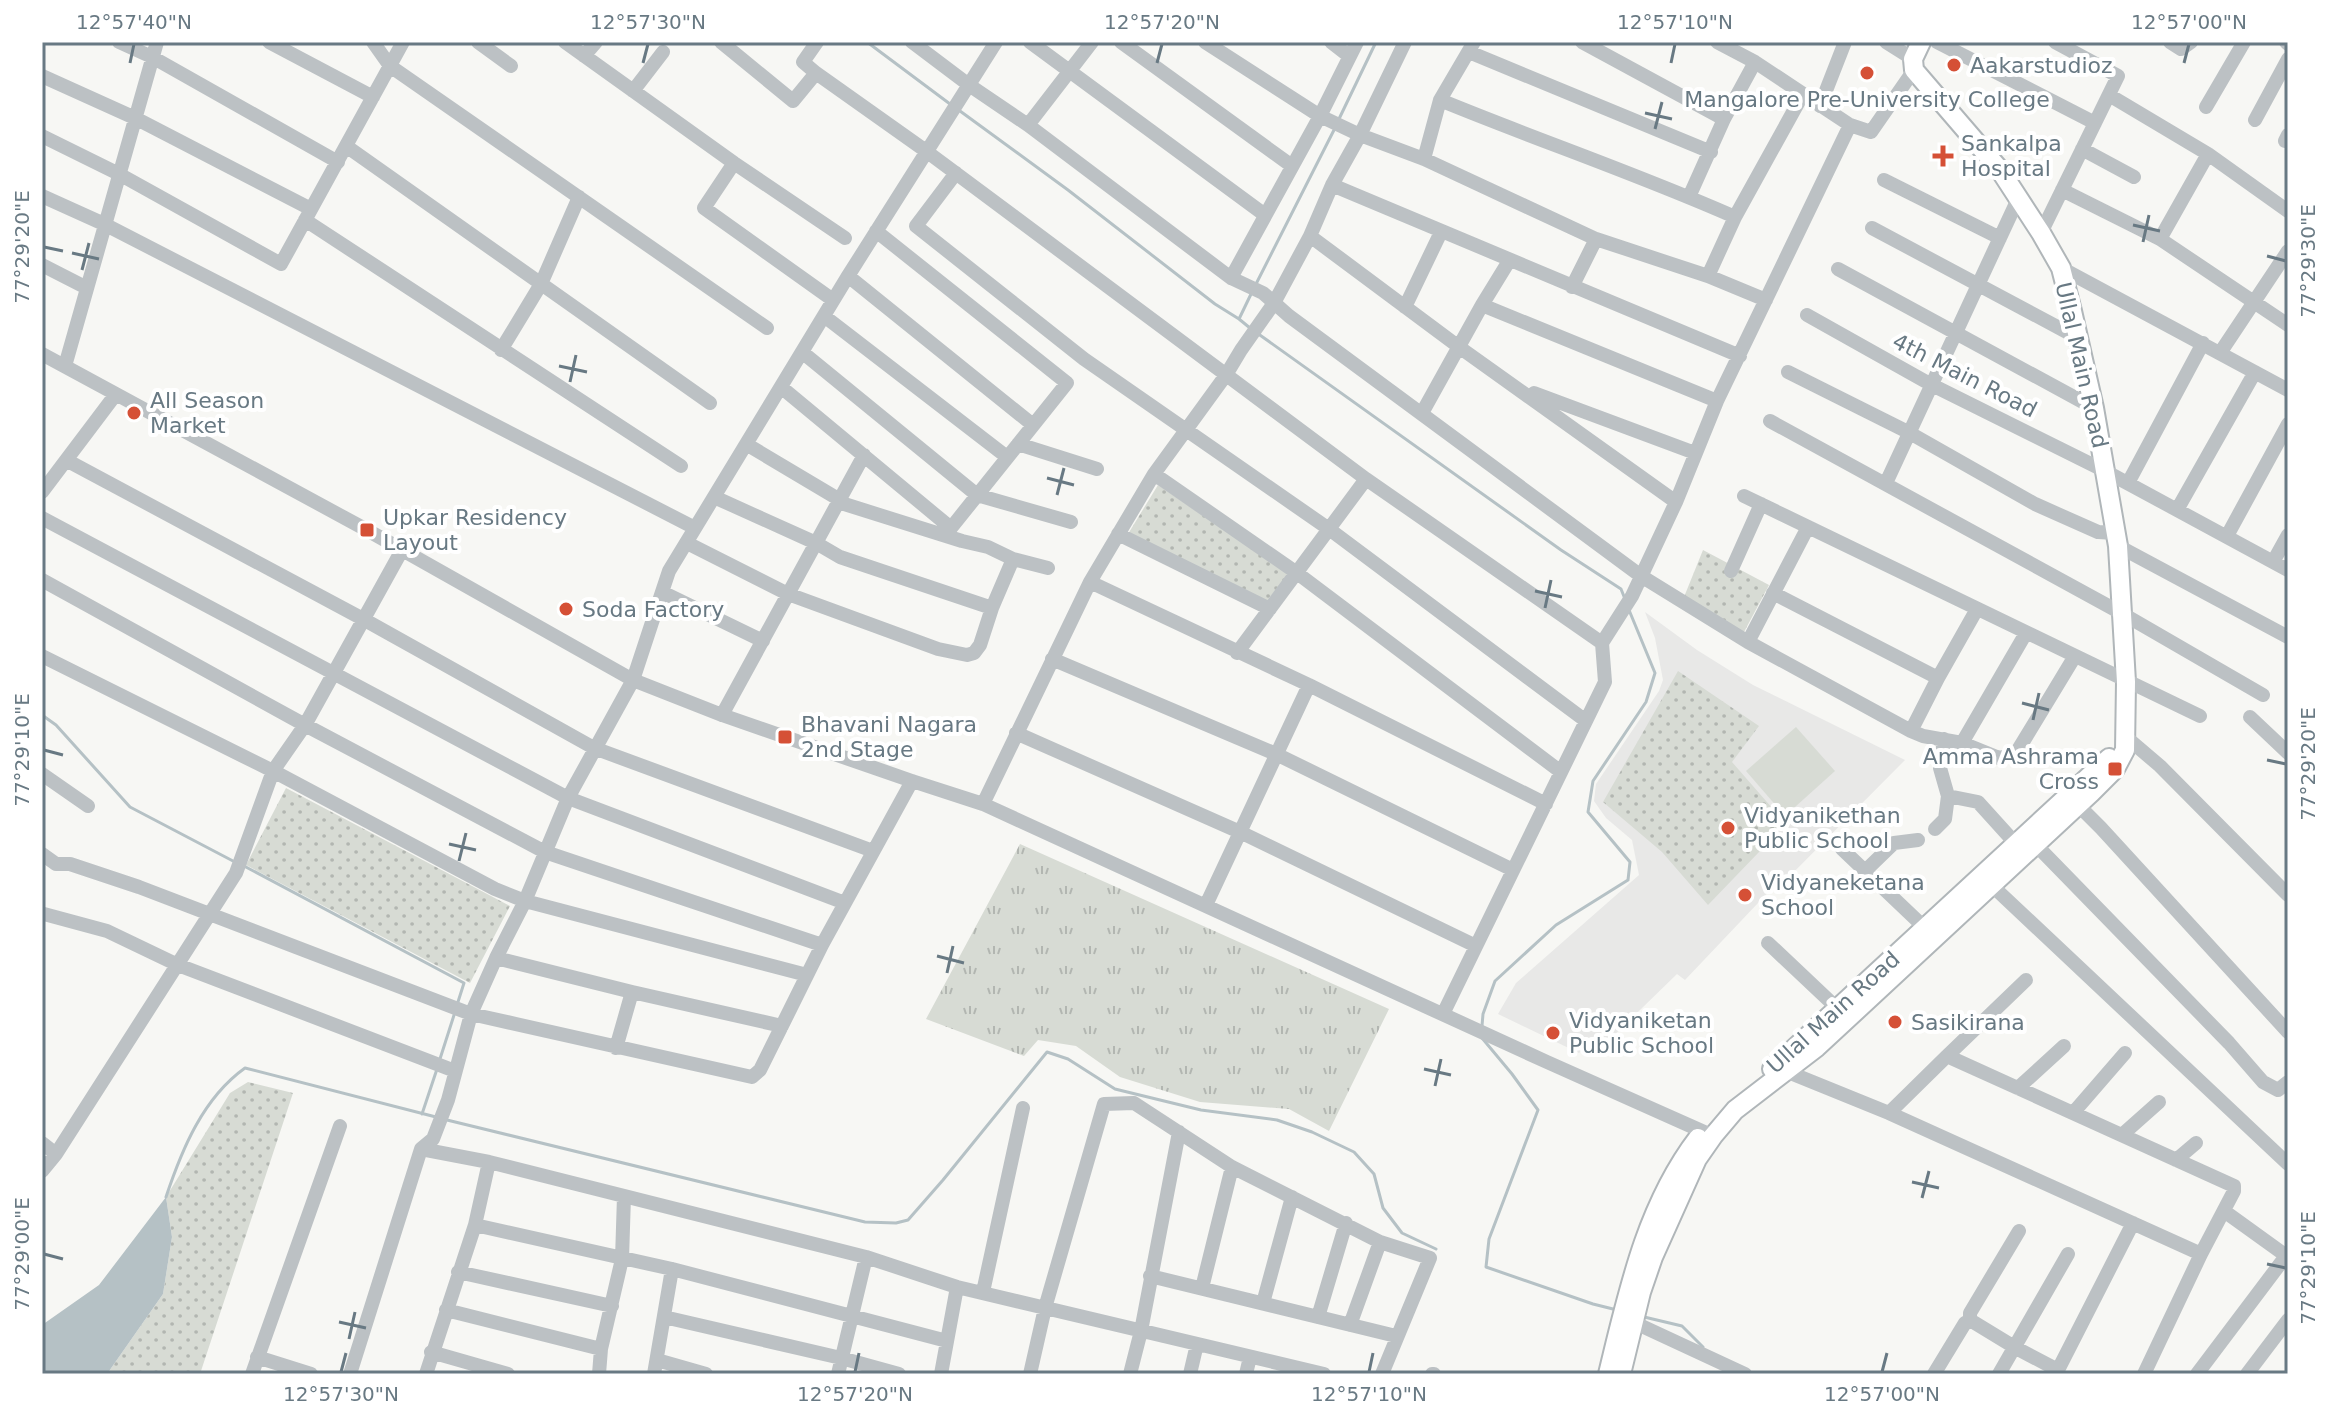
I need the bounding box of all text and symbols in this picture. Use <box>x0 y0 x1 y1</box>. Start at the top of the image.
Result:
text: 12°57'40"N <box>76 10 192 34</box>
text: 12°57'30"N <box>590 10 706 34</box>
text: 12°57'20"N <box>1104 10 1220 34</box>
text: 12°57'10"N <box>1617 10 1733 34</box>
text: 12°57'00"N <box>2131 10 2247 34</box>
place label: Aakarstudioz <box>1970 53 2113 78</box>
marker: Aakarstudioz <box>1945 56 1963 74</box>
marker: Mangalore Pre-University College <box>1858 64 1876 82</box>
place label: Mangalore Pre-University College <box>1684 87 2050 112</box>
place label: Sankalpa Hospital <box>1961 131 2062 181</box>
marker: Sankalpa Hospital <box>1932 145 1954 167</box>
text: 77°29'20"E <box>10 190 34 304</box>
text: 77°29'30"E <box>2296 204 2320 318</box>
street label: Ullal Main Road <box>2050 280 2113 451</box>
street label: 4th Main Road <box>1889 328 2041 423</box>
place label: All Season Market <box>150 388 264 438</box>
marker: All Season Market <box>125 404 143 422</box>
place label: Upkar Residency Layout <box>383 505 567 555</box>
marker: Upkar Residency Layout <box>358 521 376 539</box>
place label: Soda Factory <box>582 597 724 622</box>
marker: Soda Factory <box>557 600 575 618</box>
text: 77°29'10"E <box>10 693 34 807</box>
text: 77°29'20"E <box>2296 707 2320 821</box>
place label: Bhavani Nagara 2nd Stage <box>801 712 977 762</box>
marker: Bhavani Nagara 2nd Stage <box>776 728 794 746</box>
place label: Amma Ashrama Cross <box>1923 744 2099 794</box>
marker: Amma Ashrama Cross <box>2106 760 2124 778</box>
place label: Vidyanikethan Public School <box>1744 803 1901 853</box>
marker: Vidyanikethan Public School <box>1719 819 1737 837</box>
place label: Vidyaneketana School <box>1761 870 1925 920</box>
marker: Vidyaneketana School <box>1736 886 1754 904</box>
street label: Ullal Main Road <box>1762 946 1905 1078</box>
place label: Vidyaniketan Public School <box>1569 1008 1714 1058</box>
place label: Sasikirana <box>1911 1010 2025 1035</box>
marker: Sasikirana <box>1886 1013 1904 1031</box>
marker: Vidyaniketan Public School <box>1544 1024 1562 1042</box>
text: 77°29'00"E <box>10 1197 34 1311</box>
text: 77°29'10"E <box>2296 1211 2320 1325</box>
text: 12°57'30"N <box>283 1382 399 1406</box>
text: 12°57'20"N <box>797 1382 913 1406</box>
text: 12°57'10"N <box>1311 1382 1427 1406</box>
text: 12°57'00"N <box>1824 1382 1940 1406</box>

